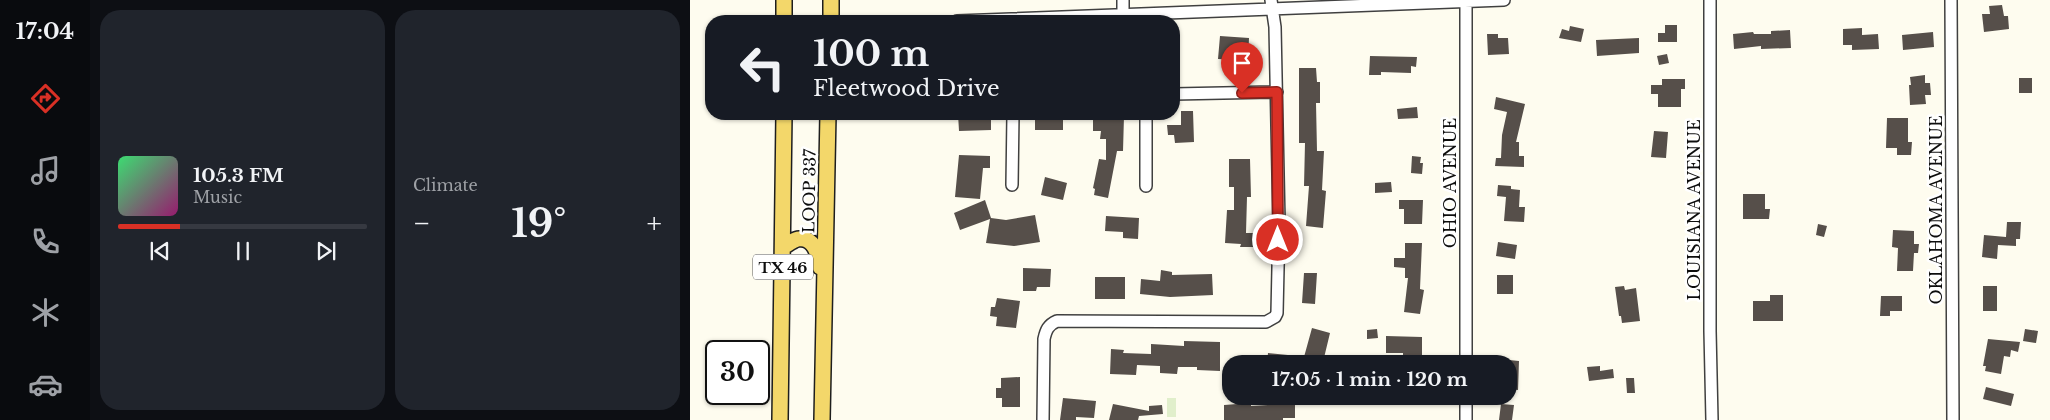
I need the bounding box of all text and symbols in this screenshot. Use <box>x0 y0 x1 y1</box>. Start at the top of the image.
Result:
text: 17:04 <box>16 18 74 45</box>
text: 100 m <box>813 32 929 75</box>
icon: left <box>730 35 795 100</box>
pin <box>1221 42 1263 93</box>
icon: arrive <box>1228 49 1256 77</box>
text: Fleetwood Drive <box>813 75 1000 102</box>
icon: directions <box>28 81 63 116</box>
street label: OKLAHOMA AVENUE <box>1926 115 1946 305</box>
street label: OHIO AVENUE <box>1440 118 1460 248</box>
street label: LOUISIANA AVENUE <box>1684 119 1704 301</box>
street label: LOOP 337 <box>798 148 820 233</box>
icon: music <box>28 153 63 188</box>
text: 105.3 FM <box>193 164 284 187</box>
text: Climate <box>413 175 478 195</box>
text: Music <box>193 187 242 207</box>
text: 19° <box>511 200 566 247</box>
text: − <box>413 206 431 241</box>
text: + <box>647 206 662 241</box>
position arrow <box>1251 213 1303 265</box>
icon: phone <box>28 224 63 259</box>
icon: previous <box>146 237 174 265</box>
icon: pause <box>229 237 257 265</box>
icon: next <box>312 237 340 265</box>
road number: TX 46 <box>753 254 813 280</box>
icon: climate <box>28 295 63 330</box>
speed limit sign: 30 <box>705 340 770 405</box>
icon: car <box>28 367 63 402</box>
text: 17:05 · 1 min · 120 m <box>1271 368 1468 391</box>

